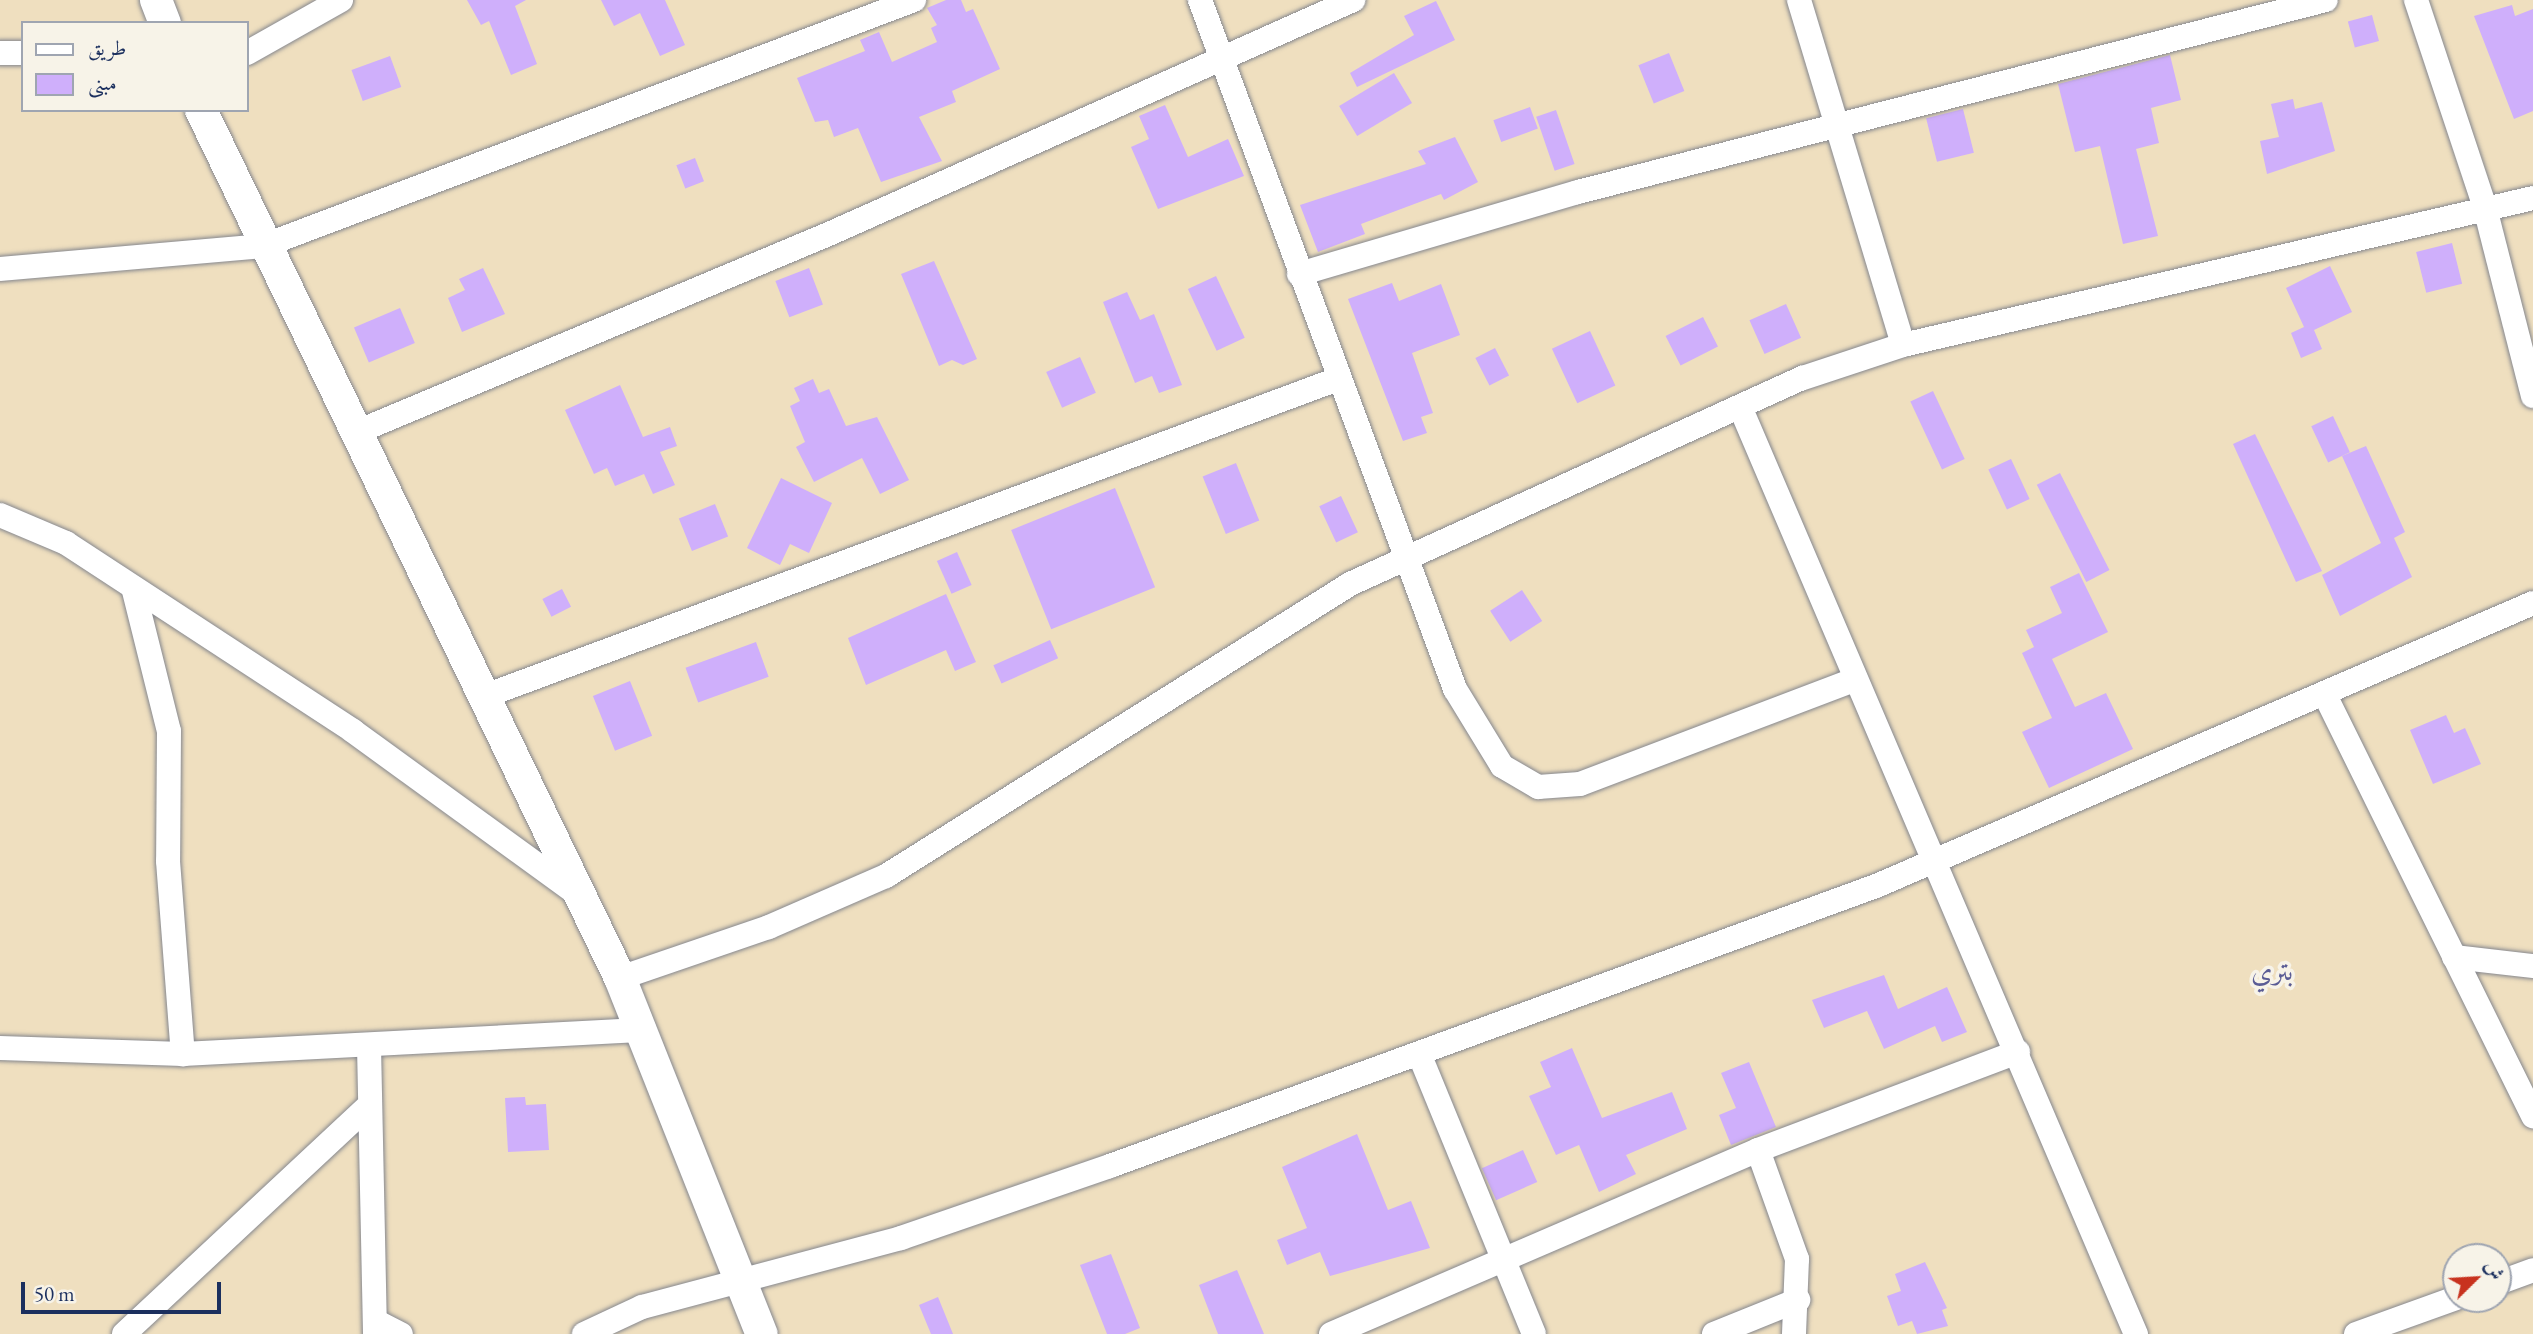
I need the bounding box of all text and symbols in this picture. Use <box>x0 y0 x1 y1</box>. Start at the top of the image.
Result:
legend <box>21 21 248 112</box>
text: طريق <box>88 34 126 61</box>
text: مبنى <box>88 69 117 96</box>
district label: بتري <box>2251 953 2293 987</box>
north arrow <box>2442 1243 2512 1313</box>
text: ش <box>2480 1256 2510 1284</box>
scale bar <box>24 1268 224 1312</box>
text: 50 m <box>34 1280 75 1307</box>

